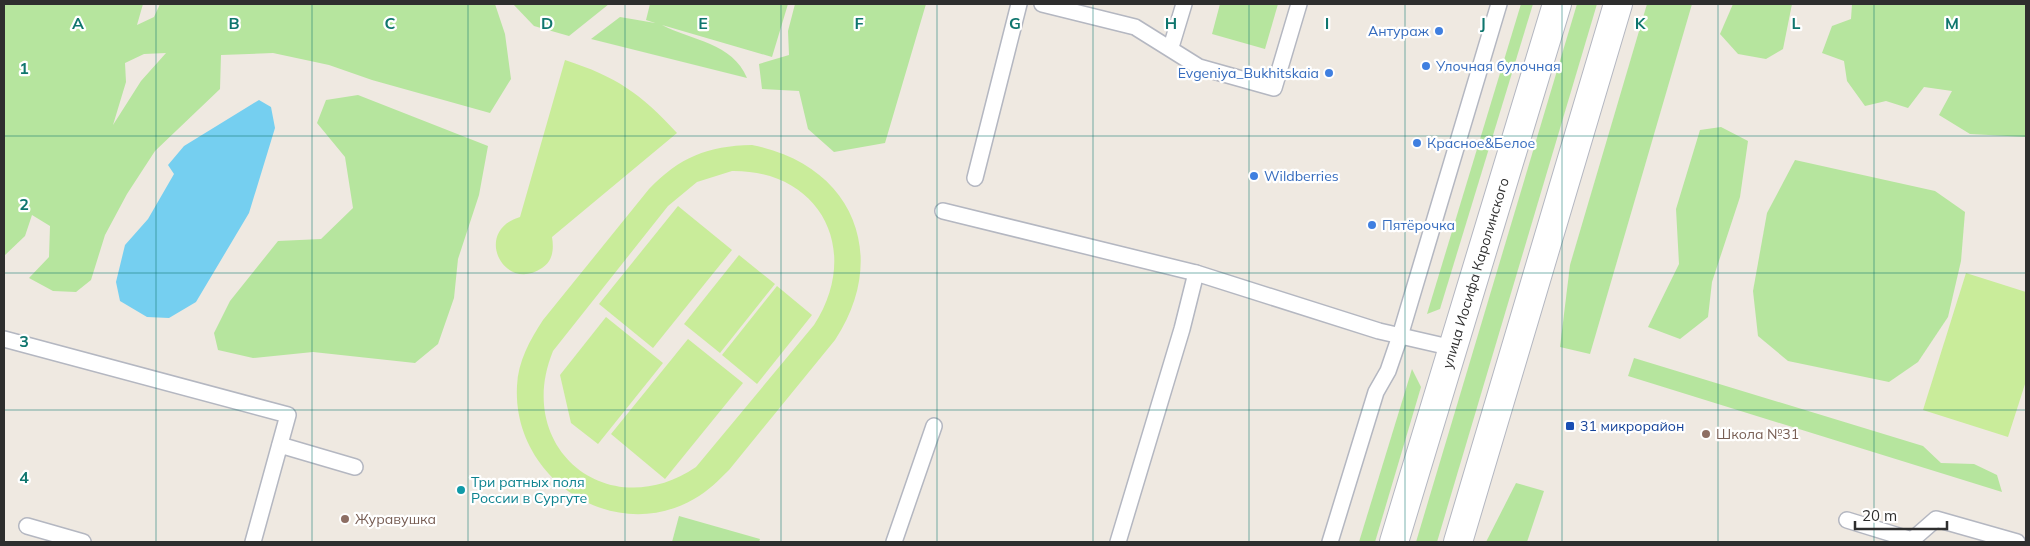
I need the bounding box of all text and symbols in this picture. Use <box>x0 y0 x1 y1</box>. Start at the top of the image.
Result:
text: A <box>72 13 84 33</box>
text: B <box>228 13 240 33</box>
text: C <box>385 13 396 33</box>
text: D <box>541 13 553 33</box>
text: E <box>698 13 708 33</box>
text: F <box>854 13 864 33</box>
text: G <box>1009 13 1021 33</box>
text: H <box>1165 13 1177 33</box>
text: I <box>1325 13 1329 33</box>
text: J <box>1480 13 1486 33</box>
text: K <box>1635 13 1647 33</box>
text: L <box>1792 13 1801 33</box>
text: M <box>1945 13 1959 33</box>
place label: Антураж <box>1368 22 1430 40</box>
marker: Антураж <box>1433 25 1445 37</box>
place label: Улочная булочная <box>1435 57 1561 75</box>
text: 1 <box>19 58 29 78</box>
marker: Улочная булочная <box>1420 60 1432 72</box>
place label: Evgeniya_Bukhitskaia <box>1178 64 1319 82</box>
marker: Evgeniya_Bukhitskaia <box>1323 67 1335 79</box>
place label: Красное&Белое <box>1427 134 1536 152</box>
marker: Красное&Белое <box>1411 137 1423 149</box>
place label: Wildberries <box>1264 167 1339 185</box>
marker: Wildberries <box>1248 170 1260 182</box>
street label: улица Иосифа Каролинского <box>1438 175 1513 371</box>
text: 2 <box>19 194 29 214</box>
place label: Пятёрочка <box>1382 216 1455 234</box>
marker: Пятёрочка <box>1366 219 1378 231</box>
text: 3 <box>19 331 29 351</box>
place label: 31 микрорайон <box>1580 417 1684 435</box>
marker: 31 микрорайон <box>1564 420 1576 432</box>
place label: Школа №31 <box>1716 425 1799 443</box>
marker: Школа №31 <box>1700 428 1712 440</box>
text: 4 <box>19 467 29 487</box>
place label: Три ратных поля России в Сургуте <box>471 473 588 507</box>
marker: Три ратных поля России в Сургуте <box>455 484 467 496</box>
scale bar <box>1855 498 1948 530</box>
text: 20 m <box>1862 506 1897 525</box>
place label: Журавушка <box>355 510 436 528</box>
marker: Журавушка <box>339 513 351 525</box>

